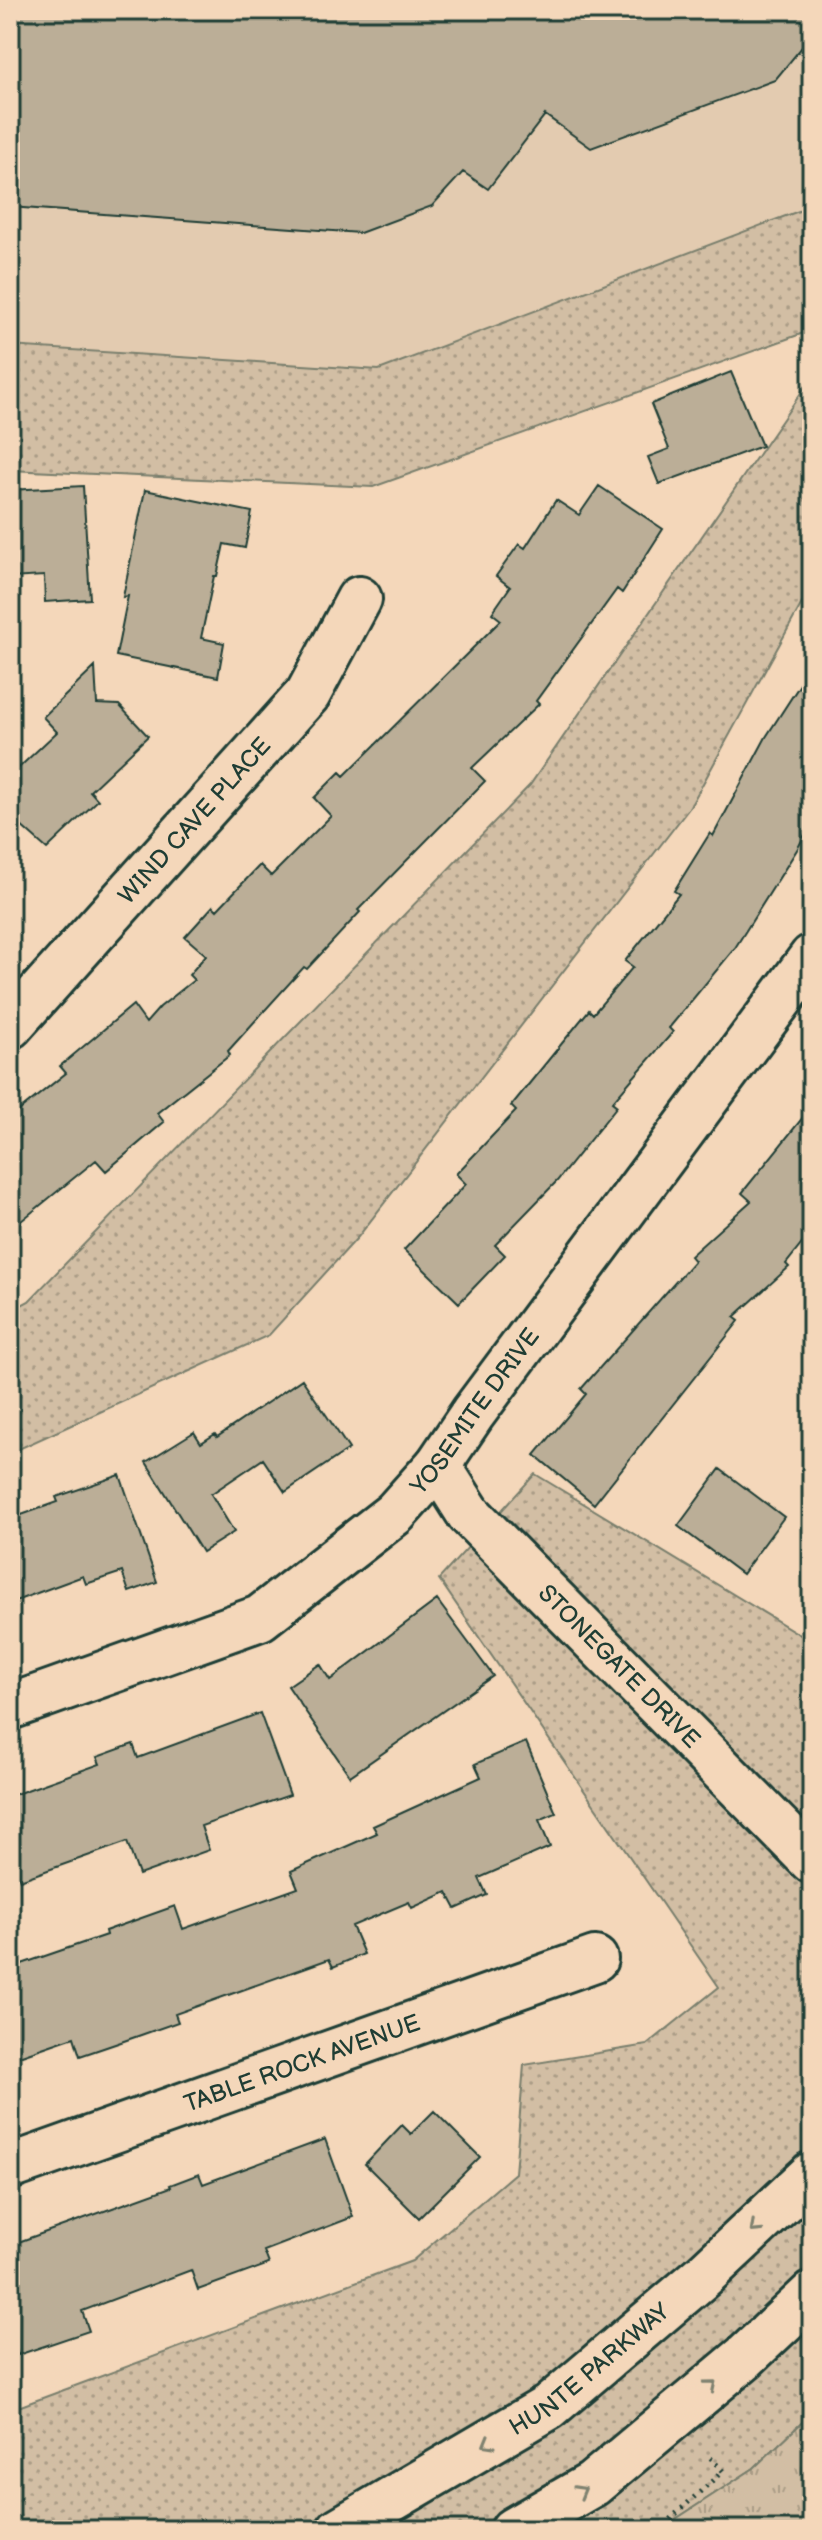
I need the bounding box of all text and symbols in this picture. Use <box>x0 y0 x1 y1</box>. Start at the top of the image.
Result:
street label: WIND CAVE PLACE <box>112 732 277 910</box>
street label: YOSEMITE DRIVE <box>404 1323 546 1501</box>
street label: STONEGATE DRIVE <box>532 1579 706 1754</box>
street label: TABLE ROCK AVENUE <box>180 2008 424 2119</box>
one-way arrow <box>750 2218 764 2233</box>
street label: HUNTE PARKWAY <box>504 2297 676 2442</box>
one-way arrow <box>702 2380 716 2395</box>
one-way arrow <box>482 2433 497 2448</box>
one-way arrow <box>572 2485 587 2501</box>

